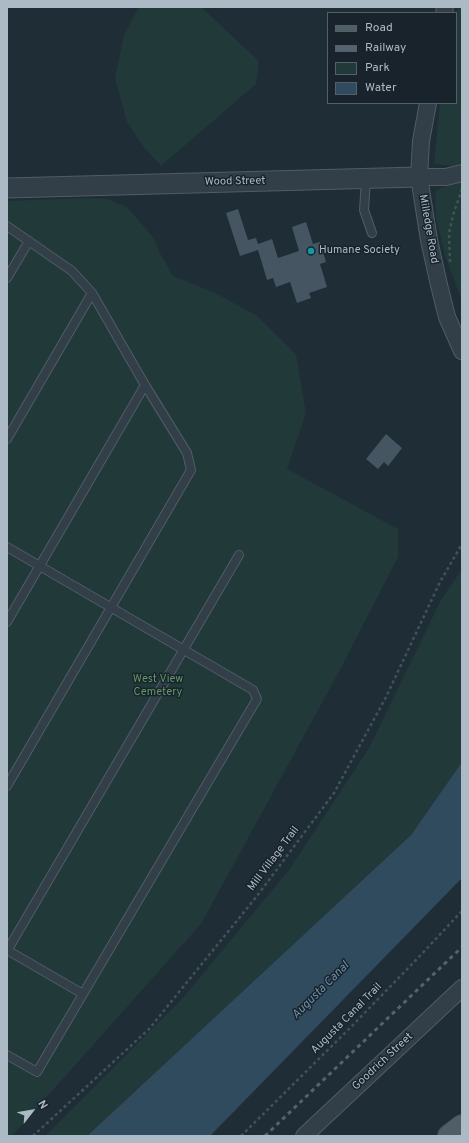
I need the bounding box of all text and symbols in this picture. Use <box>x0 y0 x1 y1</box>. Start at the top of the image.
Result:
legend <box>327 12 457 104</box>
text: Road <box>365 20 393 36</box>
text: Railway <box>365 40 406 56</box>
text: Park <box>365 60 390 76</box>
text: Water <box>365 80 397 96</box>
street label: Wood Street <box>205 175 265 189</box>
street label: Milledge Road <box>415 193 441 265</box>
place label: Humane Society <box>319 244 400 258</box>
marker: Humane Society <box>306 246 316 256</box>
park label: West View Cemetery <box>133 673 183 699</box>
street label: Mill Village Trail <box>245 824 303 894</box>
water label: Augusta Canal <box>289 959 353 1023</box>
street label: Augusta Canal Trail <box>309 981 385 1057</box>
street label: Goodrich Street <box>350 1031 416 1093</box>
north arrow <box>12 1091 52 1131</box>
text: N <box>34 1098 50 1112</box>

